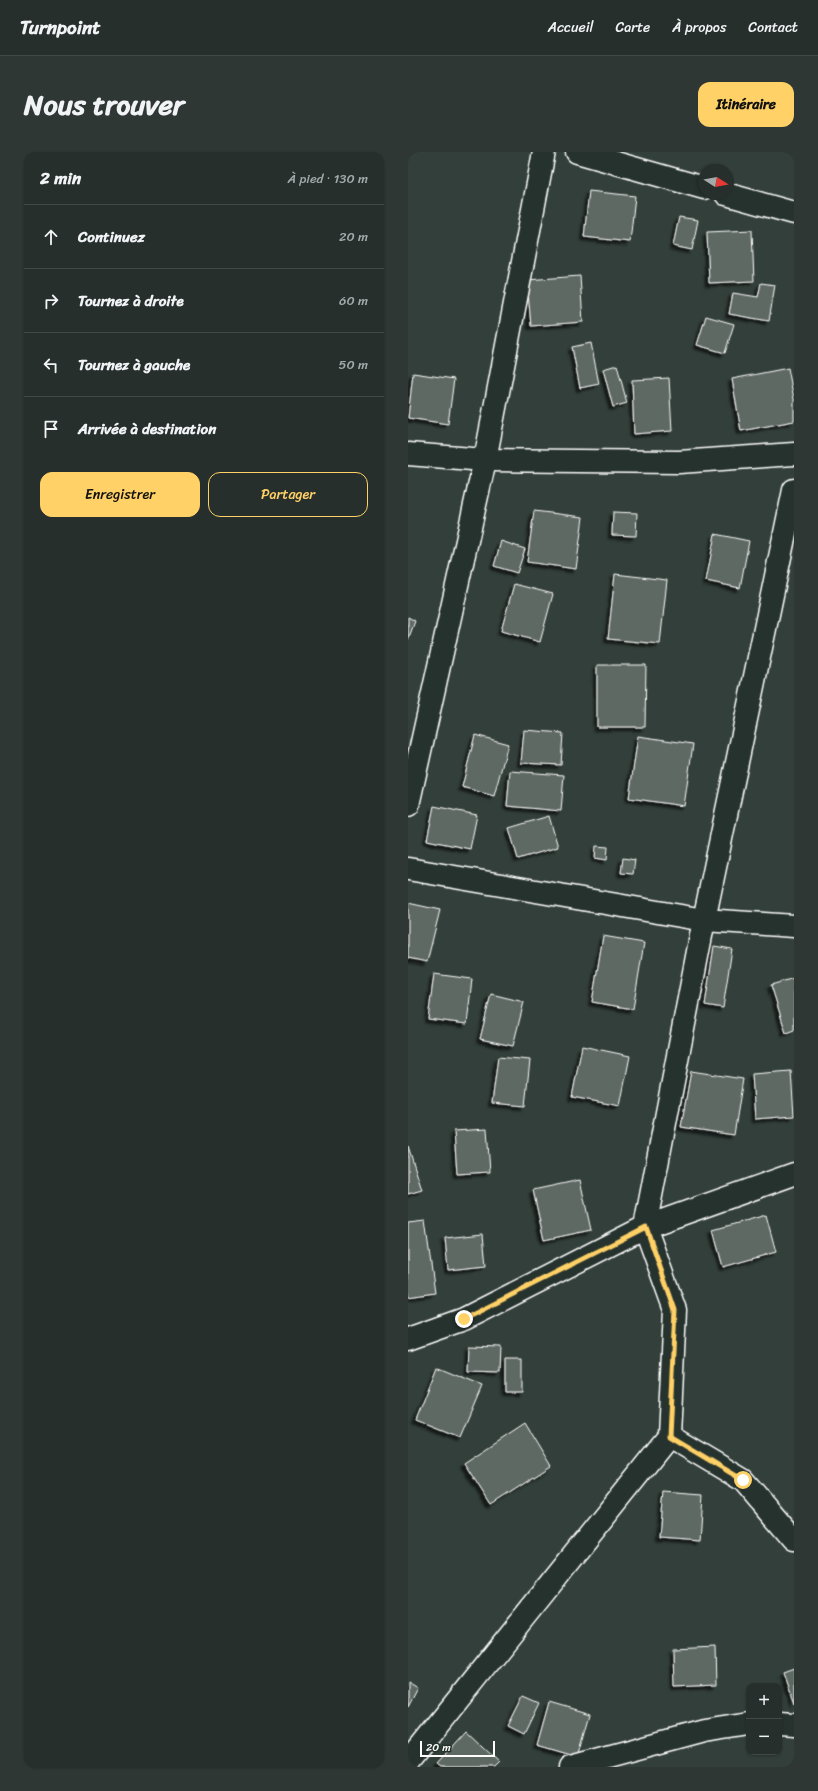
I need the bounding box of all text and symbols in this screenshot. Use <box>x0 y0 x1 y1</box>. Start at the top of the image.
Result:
text: Turnpoint <box>20 11 101 44</box>
text: Accueil <box>548 15 594 40</box>
text: Carte <box>616 15 650 40</box>
text: À propos <box>672 15 726 40</box>
text: Contact <box>748 15 798 40</box>
text: Nous trouver <box>24 80 184 129</box>
button: Itinéraire <box>698 82 794 127</box>
text: 2 min <box>40 163 81 193</box>
north arrow <box>698 164 734 200</box>
text: À pied · 130 m <box>288 167 368 190</box>
text: Continuez <box>78 224 145 250</box>
text: 20 m <box>339 225 368 248</box>
icon: ahead <box>40 226 62 248</box>
text: Tournez à droite <box>78 288 184 314</box>
text: 60 m <box>339 289 368 312</box>
icon: right <box>40 290 62 312</box>
text: Tournez à gauche <box>78 352 190 378</box>
text: 50 m <box>338 353 368 376</box>
icon: left <box>40 354 62 376</box>
text: Arrivée à destination <box>78 416 216 442</box>
icon: arrive <box>40 418 62 440</box>
button: Enregistrer <box>40 472 200 517</box>
button: Partager <box>208 472 368 517</box>
route end <box>455 1310 473 1328</box>
route start <box>734 1471 752 1489</box>
map controls <box>746 1683 782 1755</box>
button: + <box>746 1683 782 1719</box>
button: − <box>746 1719 782 1755</box>
text: 20 m <box>426 1738 451 1757</box>
scale bar <box>420 1739 495 1758</box>

